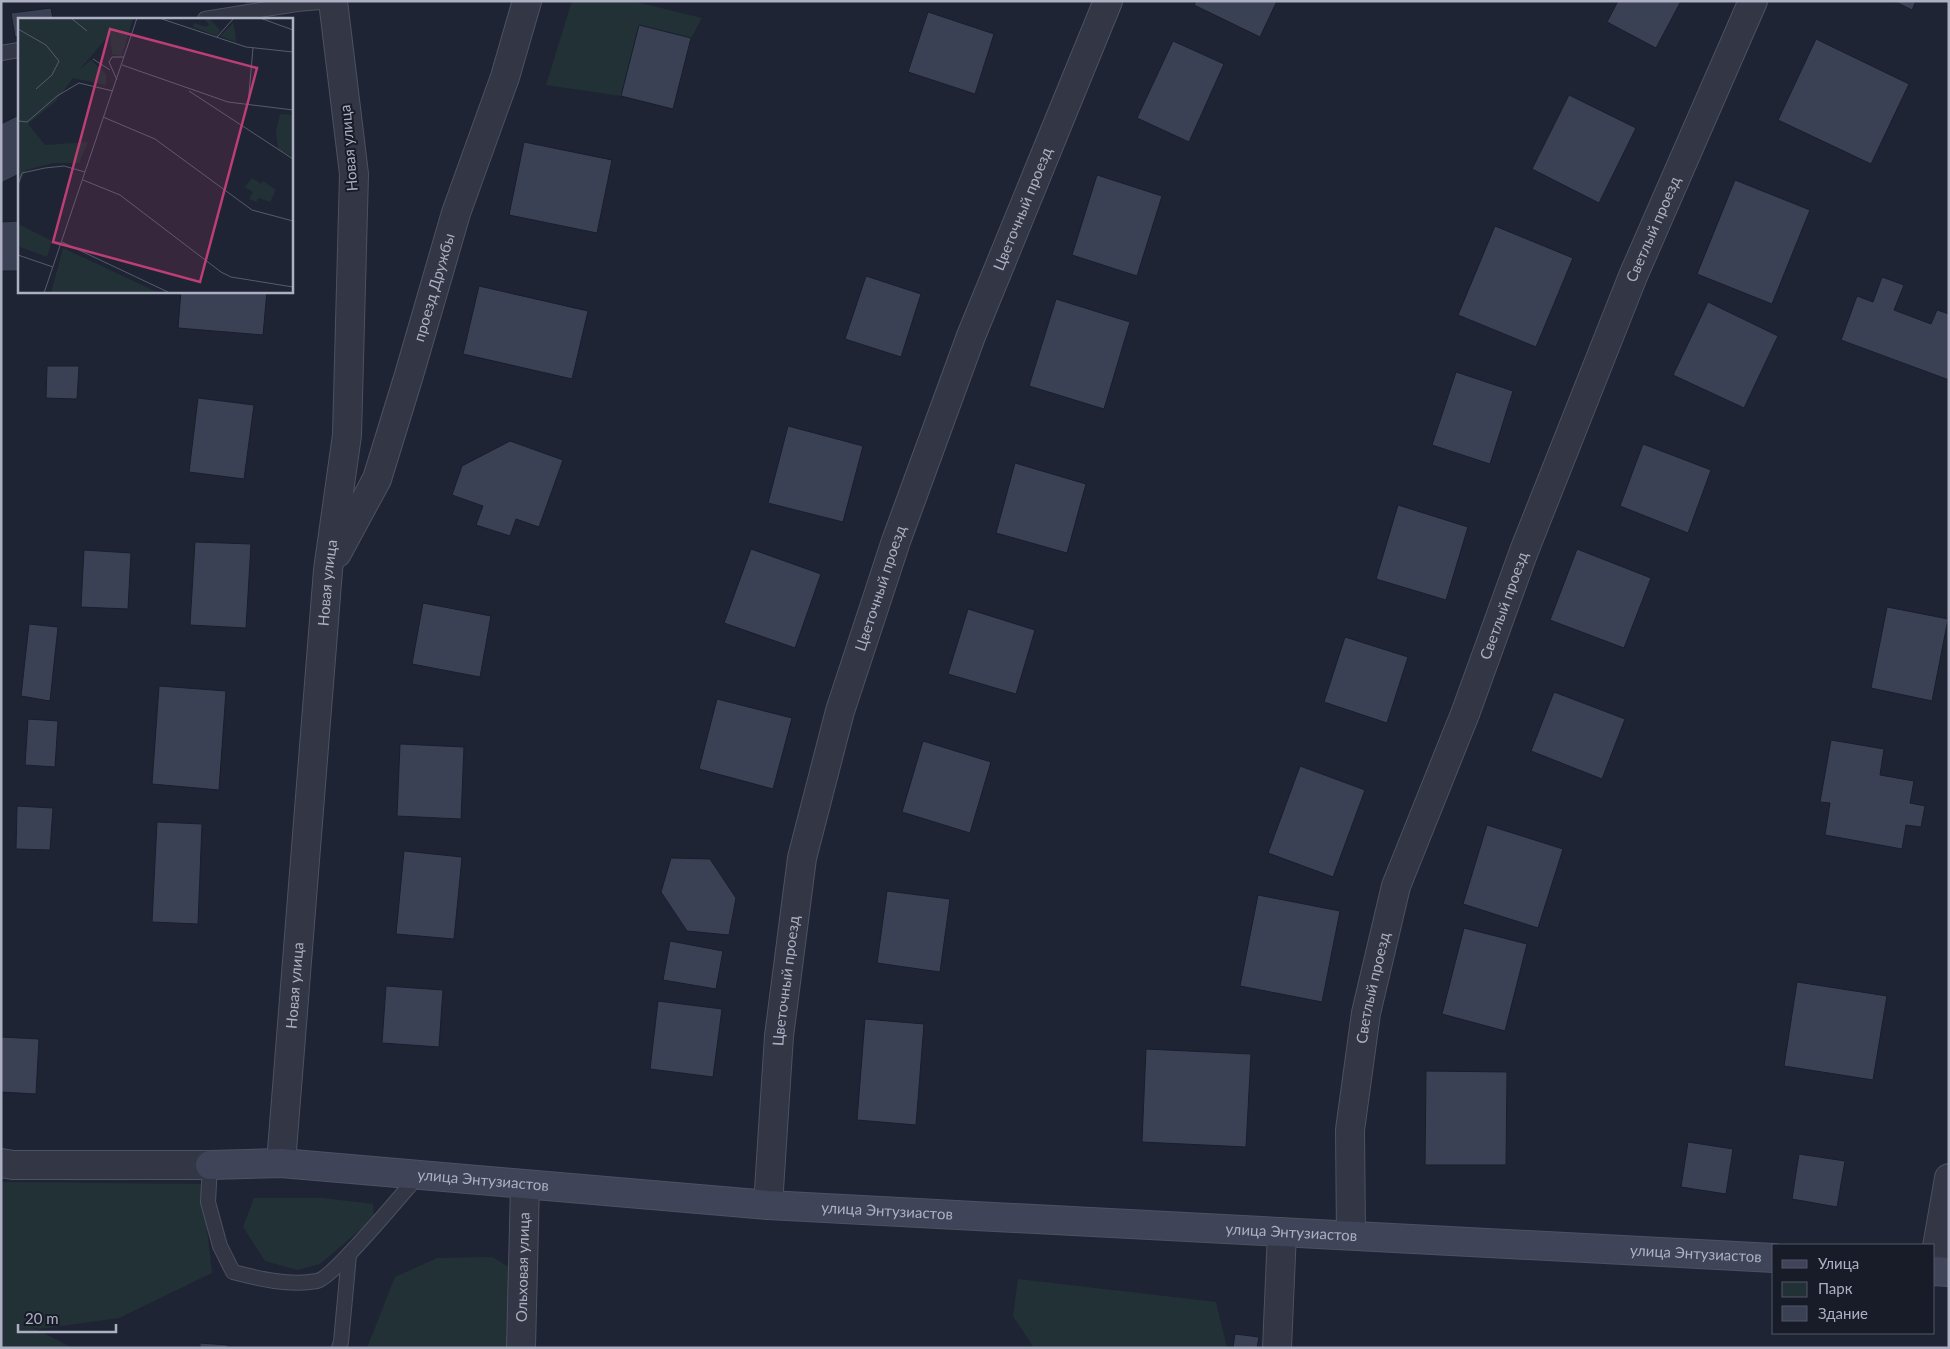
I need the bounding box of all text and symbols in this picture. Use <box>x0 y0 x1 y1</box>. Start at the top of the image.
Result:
inset map <box>18 18 292 292</box>
street label: Новая улица <box>335 104 361 192</box>
street label: Цветочный проезд <box>989 145 1055 273</box>
street label: Светлый проезд <box>1622 173 1683 284</box>
street label: проезд Дружбы <box>409 231 458 344</box>
street label: Цветочный проезд <box>850 523 909 653</box>
street label: Новая улица <box>314 538 340 627</box>
street label: Светлый проезд <box>1475 549 1531 662</box>
street label: Цветочный проезд <box>768 914 802 1047</box>
street label: Светлый проезд <box>1352 930 1393 1045</box>
street label: Новая улица <box>282 941 306 1030</box>
street label: улица Энтузиастов <box>417 1165 550 1194</box>
street label: улица Энтузиастов <box>821 1198 953 1223</box>
street label: Ольховая улица <box>512 1212 532 1322</box>
street label: улица Энтузиастов <box>1225 1219 1358 1244</box>
street label: улица Энтузиастов <box>1630 1240 1762 1265</box>
legend <box>1772 1244 1935 1334</box>
text: Улица <box>1818 1254 1859 1272</box>
text: Парк <box>1818 1279 1853 1297</box>
scale bar <box>18 1302 115 1334</box>
text: Здание <box>1818 1304 1868 1322</box>
text: 20 m <box>25 1309 59 1327</box>

